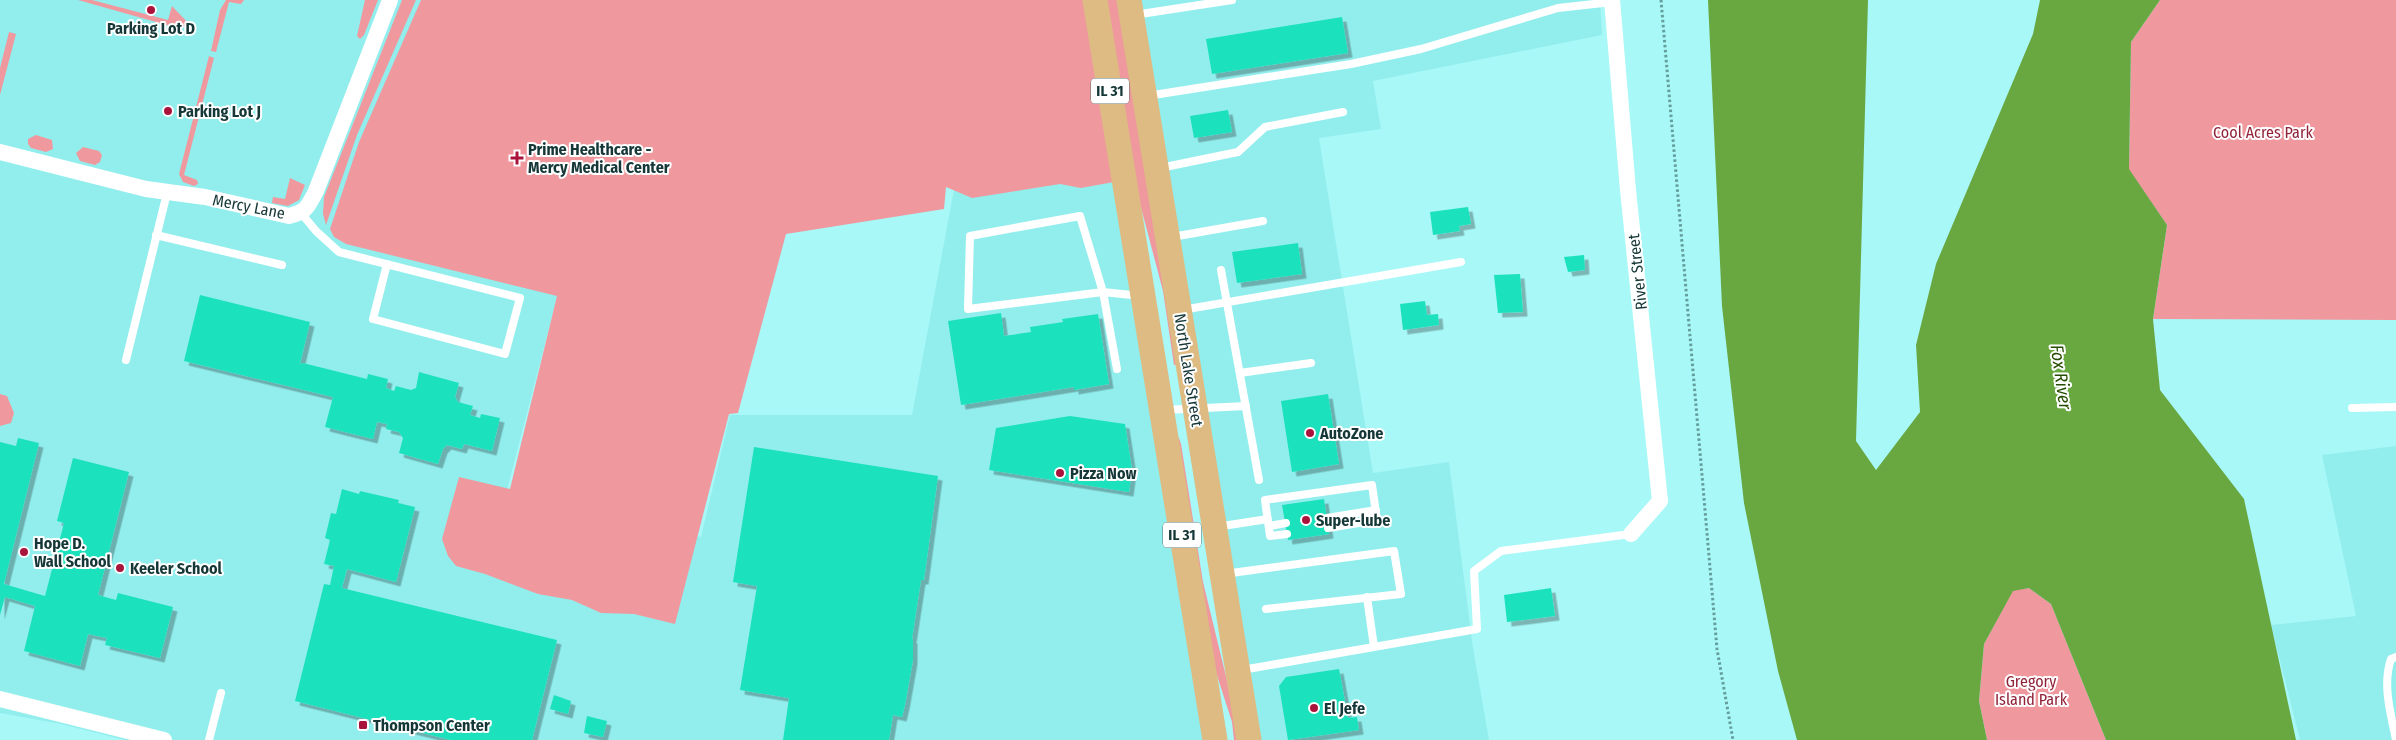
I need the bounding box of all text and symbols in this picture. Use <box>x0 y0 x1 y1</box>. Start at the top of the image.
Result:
marker: Parking Lot D <box>145 4 157 16</box>
place label: Parking Lot D <box>107 19 195 38</box>
road number: IL 31 <box>1091 78 1129 104</box>
place label: Parking Lot J <box>178 102 261 121</box>
marker: Parking Lot J <box>162 105 174 117</box>
park label: Cool Acres Park <box>2213 123 2314 142</box>
place label: Prime Healthcare - Mercy Medical Center <box>528 140 670 177</box>
marker: Prime Healthcare - Mercy Medical Center <box>510 151 524 165</box>
street label: Mercy Lane <box>211 190 287 223</box>
street label: River Street <box>1624 232 1651 311</box>
street label: North Lake Street <box>1170 312 1207 429</box>
water label: Fox River <box>2046 343 2077 412</box>
place label: AutoZone <box>1319 424 1383 443</box>
marker: AutoZone <box>1304 427 1316 439</box>
place label: Pizza Now <box>1070 464 1136 483</box>
marker: Pizza Now <box>1054 467 1066 479</box>
place label: Super-lube <box>1316 511 1390 530</box>
marker: Super-lube <box>1300 514 1312 526</box>
road number: IL 31 <box>1163 522 1201 548</box>
place label: Hope D. Wall School <box>34 534 111 571</box>
marker: Hope D. Wall School <box>18 546 30 558</box>
place label: Keeler School <box>130 559 223 578</box>
marker: Keeler School <box>114 562 126 574</box>
park label: Gregory Island Park <box>1995 672 2068 709</box>
place label: El Jefe <box>1324 699 1365 718</box>
marker: El Jefe <box>1308 702 1320 714</box>
place label: Thompson Center <box>373 716 490 735</box>
marker: Thompson Center <box>357 719 369 731</box>

